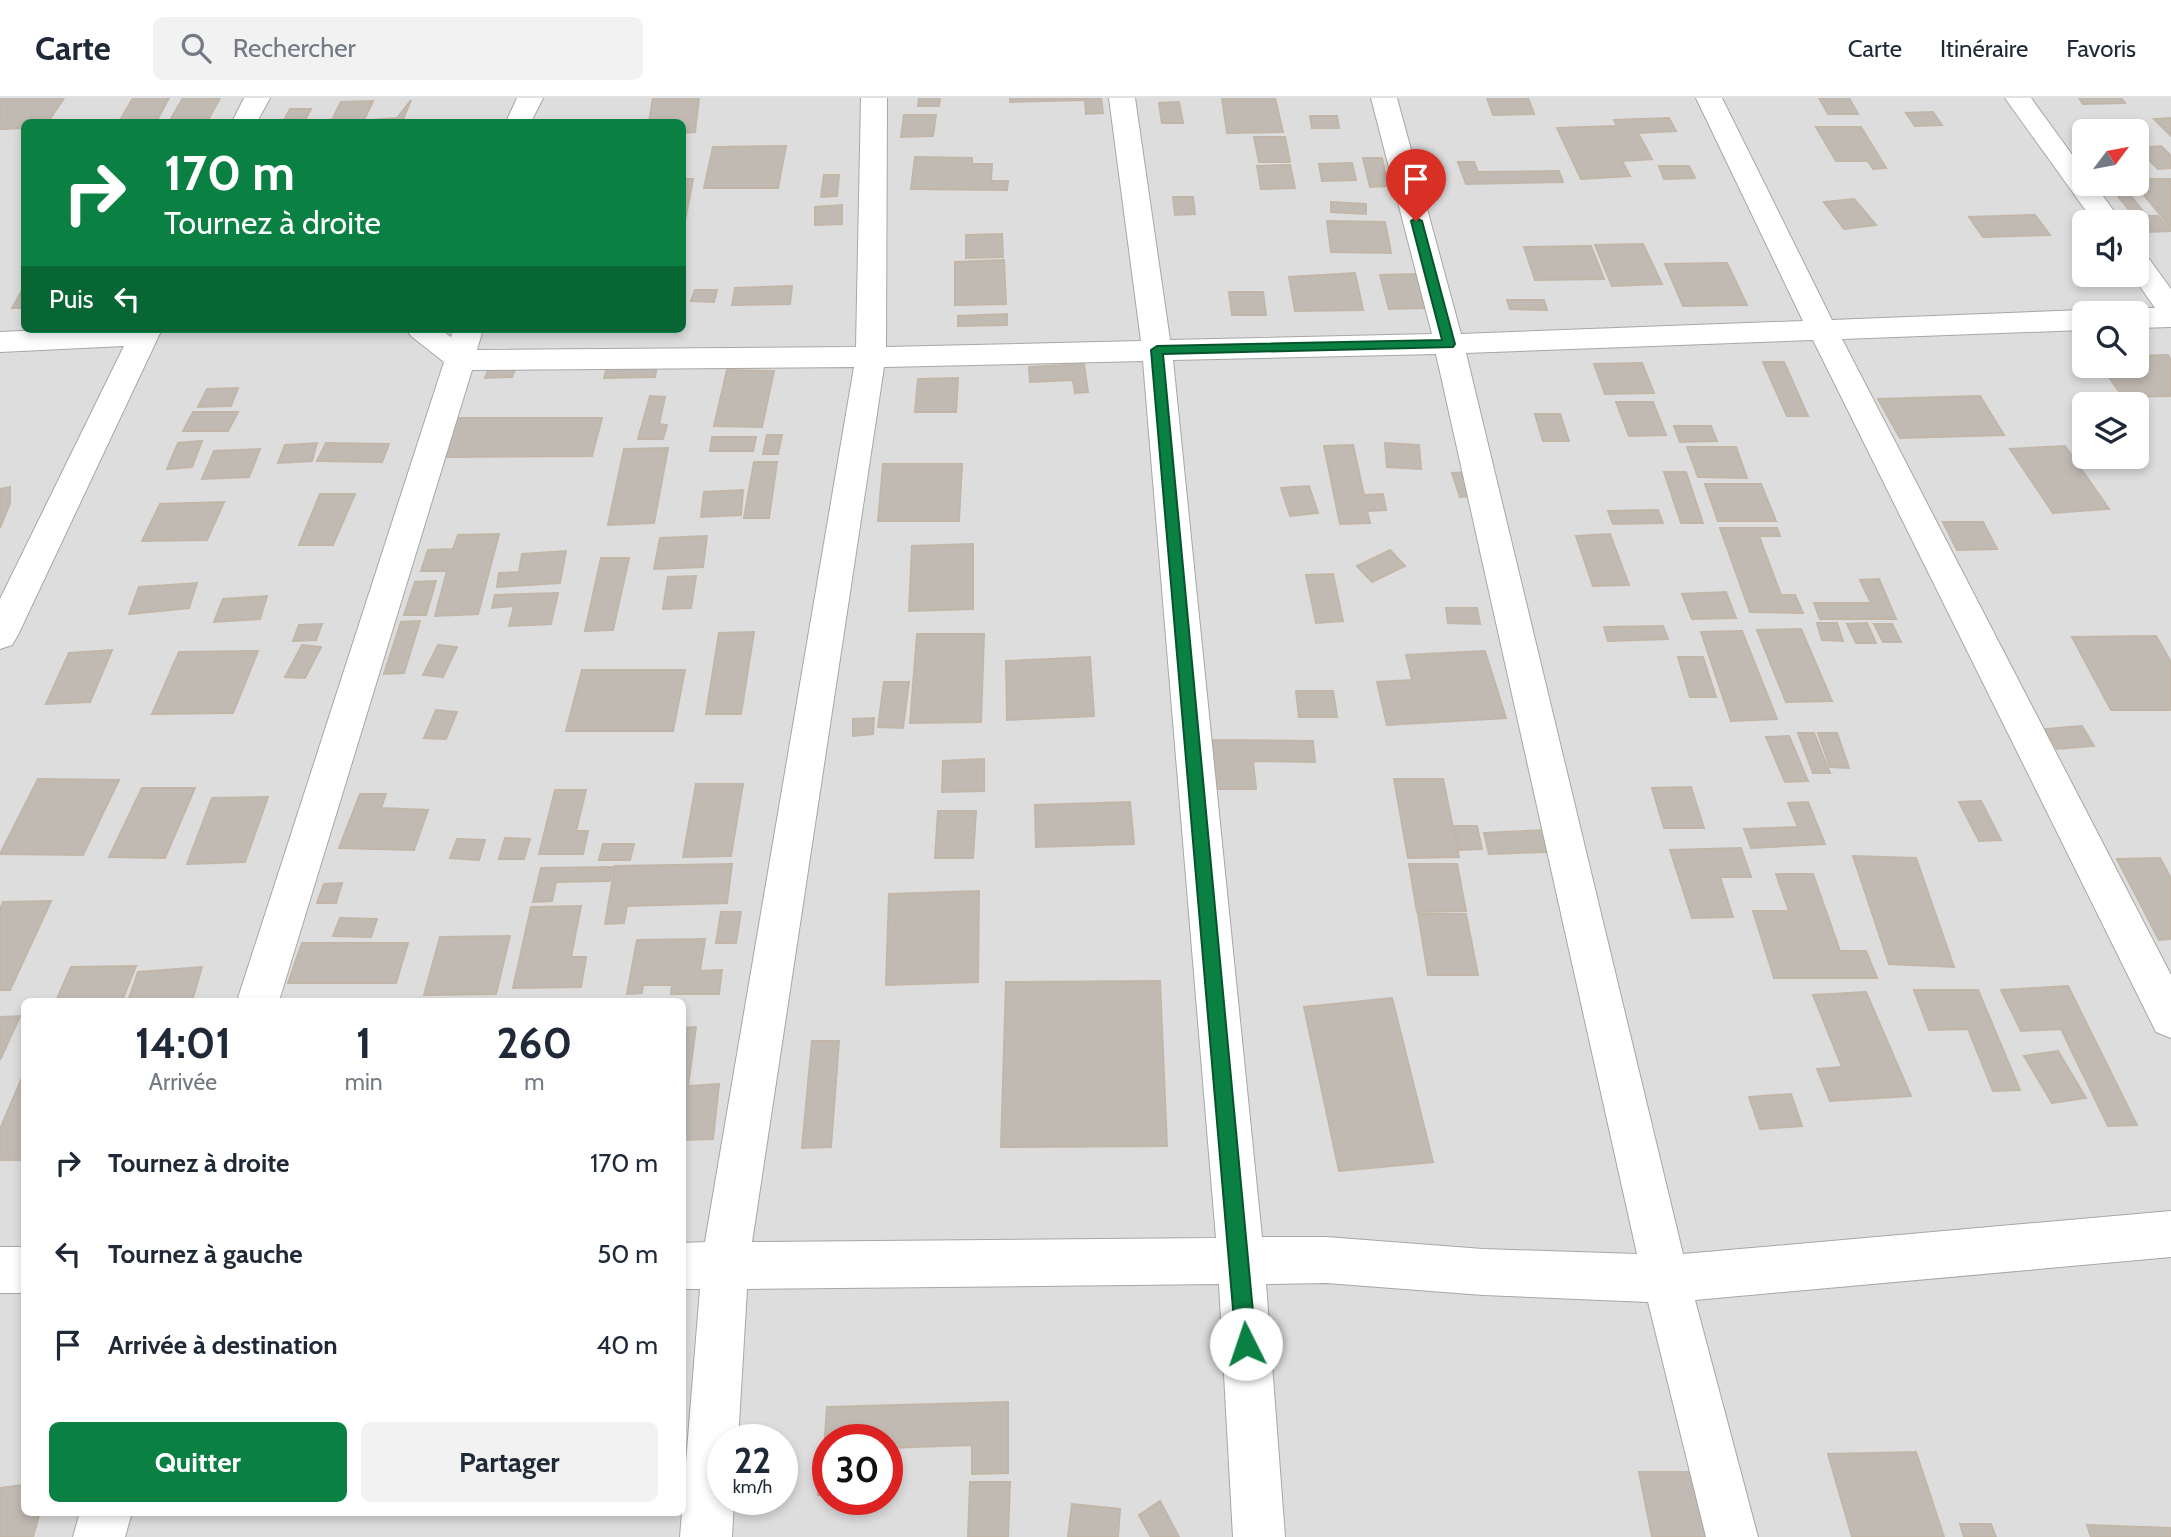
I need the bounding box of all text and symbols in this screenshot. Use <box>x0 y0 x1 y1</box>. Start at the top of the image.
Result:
search box <box>153 17 643 80</box>
text: Carte <box>35 28 111 68</box>
icon: search <box>177 29 215 67</box>
text: Rechercher <box>233 32 356 64</box>
text: Carte <box>1848 34 1902 63</box>
text: Itinéraire <box>1940 34 2028 63</box>
text: Favoris <box>2066 34 2136 63</box>
north arrow <box>2072 119 2149 196</box>
map controls <box>2072 119 2149 469</box>
text: 170 m <box>164 143 295 202</box>
icon: right <box>49 147 140 238</box>
pin <box>1386 149 1446 221</box>
icon: arrive <box>1397 160 1435 198</box>
text: Tournez à droite <box>164 203 381 242</box>
button: sound <box>2072 210 2149 287</box>
icon: left <box>108 280 146 318</box>
text: Puis <box>49 283 94 315</box>
button: search <box>2072 301 2149 378</box>
button: layers <box>2072 392 2149 469</box>
text: 14:01 <box>135 1017 231 1069</box>
text: 1 <box>356 1017 372 1069</box>
text: 260 <box>497 1017 572 1069</box>
text: Arrivée <box>149 1068 217 1096</box>
text: min <box>345 1068 383 1096</box>
text: m <box>524 1068 544 1096</box>
icon: right <box>49 1144 87 1182</box>
text: Tournez à droite <box>108 1147 290 1179</box>
text: 170 m <box>590 1147 658 1179</box>
icon: left <box>49 1235 87 1273</box>
text: Tournez à gauche <box>108 1238 303 1270</box>
text: 50 m <box>597 1238 658 1270</box>
position arrow <box>1209 1307 1283 1381</box>
icon: arrive <box>49 1326 87 1364</box>
text: Arrivée à destination <box>108 1329 338 1361</box>
text: 40 m <box>596 1329 658 1361</box>
button: Quitter <box>49 1422 347 1502</box>
button: Partager <box>361 1422 658 1502</box>
speed limit sign: 30 <box>812 1424 903 1515</box>
text: 22 <box>734 1439 771 1482</box>
text: km/h <box>733 1476 772 1498</box>

